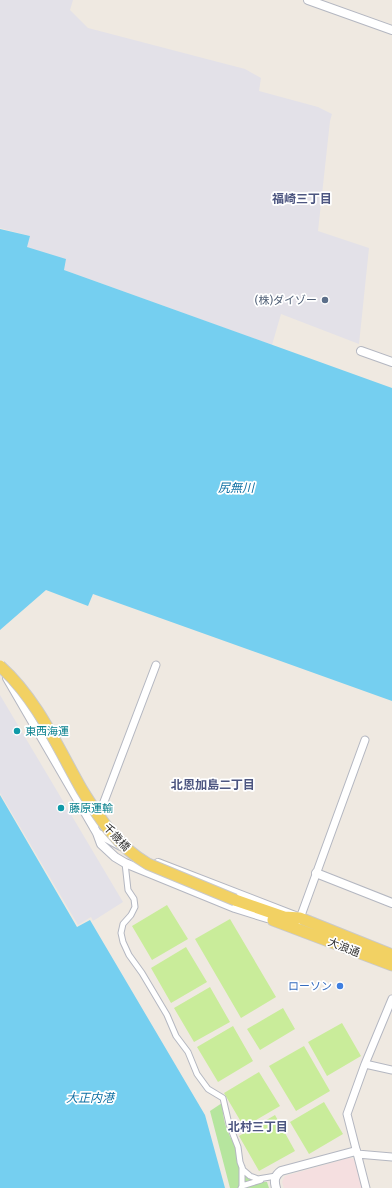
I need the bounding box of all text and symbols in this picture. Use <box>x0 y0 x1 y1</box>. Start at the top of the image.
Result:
district label: 福崎三丁目 <box>272 192 332 206</box>
place label: (株)ダイゾー <box>255 294 317 307</box>
marker: (株)ダイゾー <box>320 295 330 305</box>
water label: 尻無川 <box>218 481 256 495</box>
place label: 東西海運 <box>25 725 69 738</box>
marker: 東西海運 <box>12 726 22 736</box>
district label: 北恩加島二丁目 <box>171 778 255 792</box>
place label: 藤原運輸 <box>69 802 113 815</box>
marker: 藤原運輸 <box>56 803 66 813</box>
street label: 千歳橋 <box>101 821 133 854</box>
street label: 大浪通 <box>326 935 362 959</box>
place label: ローソン <box>288 980 332 993</box>
marker: ローソン <box>335 981 345 991</box>
water label: 大正内港 <box>66 1091 116 1105</box>
district label: 北村三丁目 <box>228 1120 288 1134</box>

